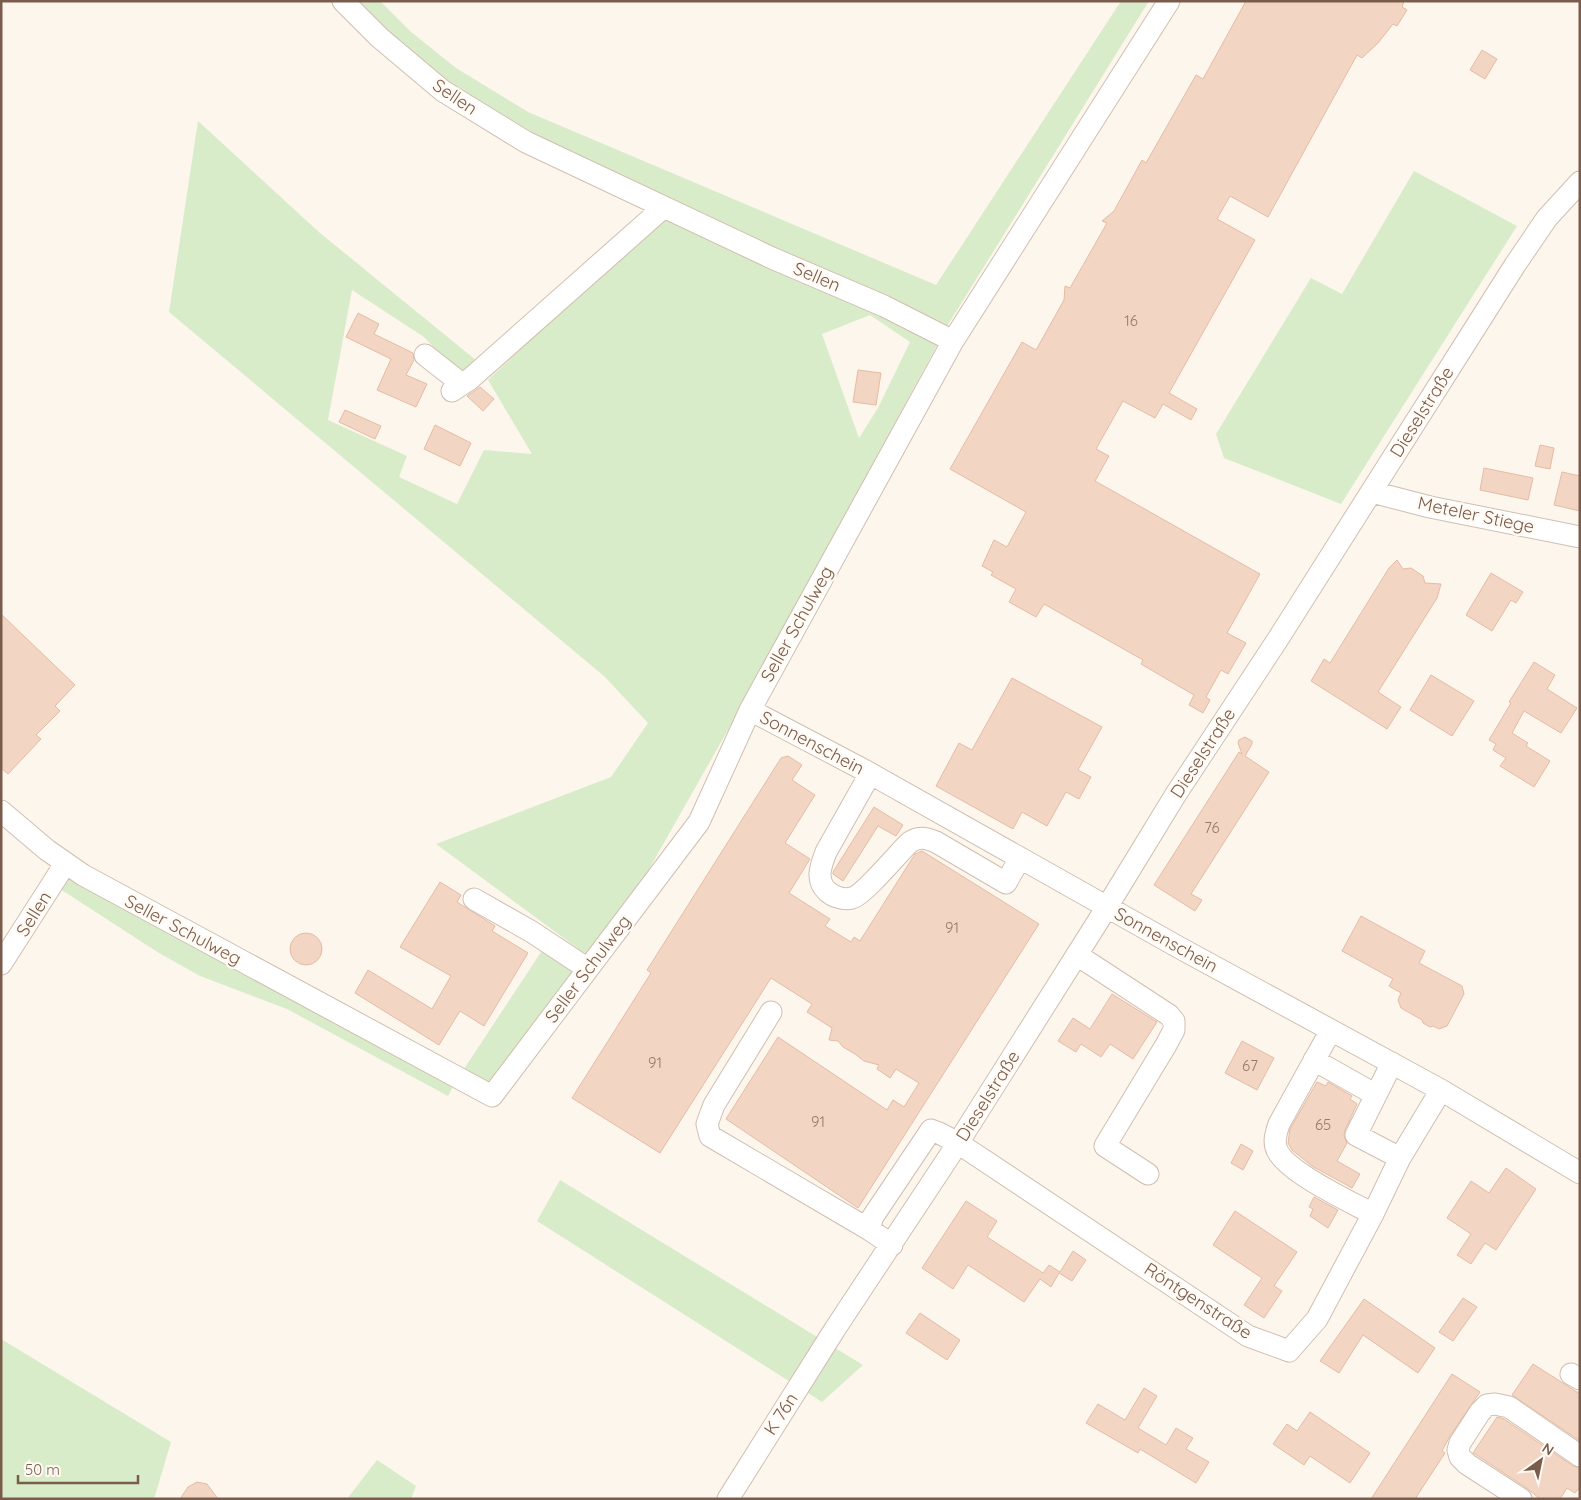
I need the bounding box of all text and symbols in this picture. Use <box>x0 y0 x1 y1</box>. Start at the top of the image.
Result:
street label: Sellen <box>429 73 482 120</box>
street label: Sellen <box>790 256 844 297</box>
house number: 16 <box>1124 311 1138 330</box>
street label: Dieselstraße <box>1385 362 1459 461</box>
street label: Meteler Stiege <box>1416 491 1536 538</box>
street label: Seller Schulweg <box>755 562 838 686</box>
street label: Dieselstraße <box>1165 703 1240 802</box>
street label: Sonnenschein <box>756 705 868 780</box>
house number: 76 <box>1204 818 1220 837</box>
street label: Sellen <box>11 887 56 941</box>
street label: Seller Schulweg <box>121 889 246 970</box>
street label: Sonnenschein <box>1110 902 1222 977</box>
street label: Seller Schulweg <box>540 910 636 1027</box>
house number: 91 <box>945 918 959 937</box>
street label: Dieselstraße <box>951 1046 1025 1145</box>
house number: 91 <box>648 1053 662 1072</box>
house number: 67 <box>1242 1056 1258 1075</box>
house number: 91 <box>811 1112 825 1131</box>
house number: 65 <box>1315 1115 1331 1134</box>
street label: Röntgenstraße <box>1140 1257 1257 1344</box>
street label: K 76n <box>758 1388 803 1439</box>
north arrow <box>1516 1435 1566 1485</box>
text: N <box>1539 1439 1557 1459</box>
scale bar <box>18 1452 138 1484</box>
text: 50 m <box>25 1460 60 1479</box>

